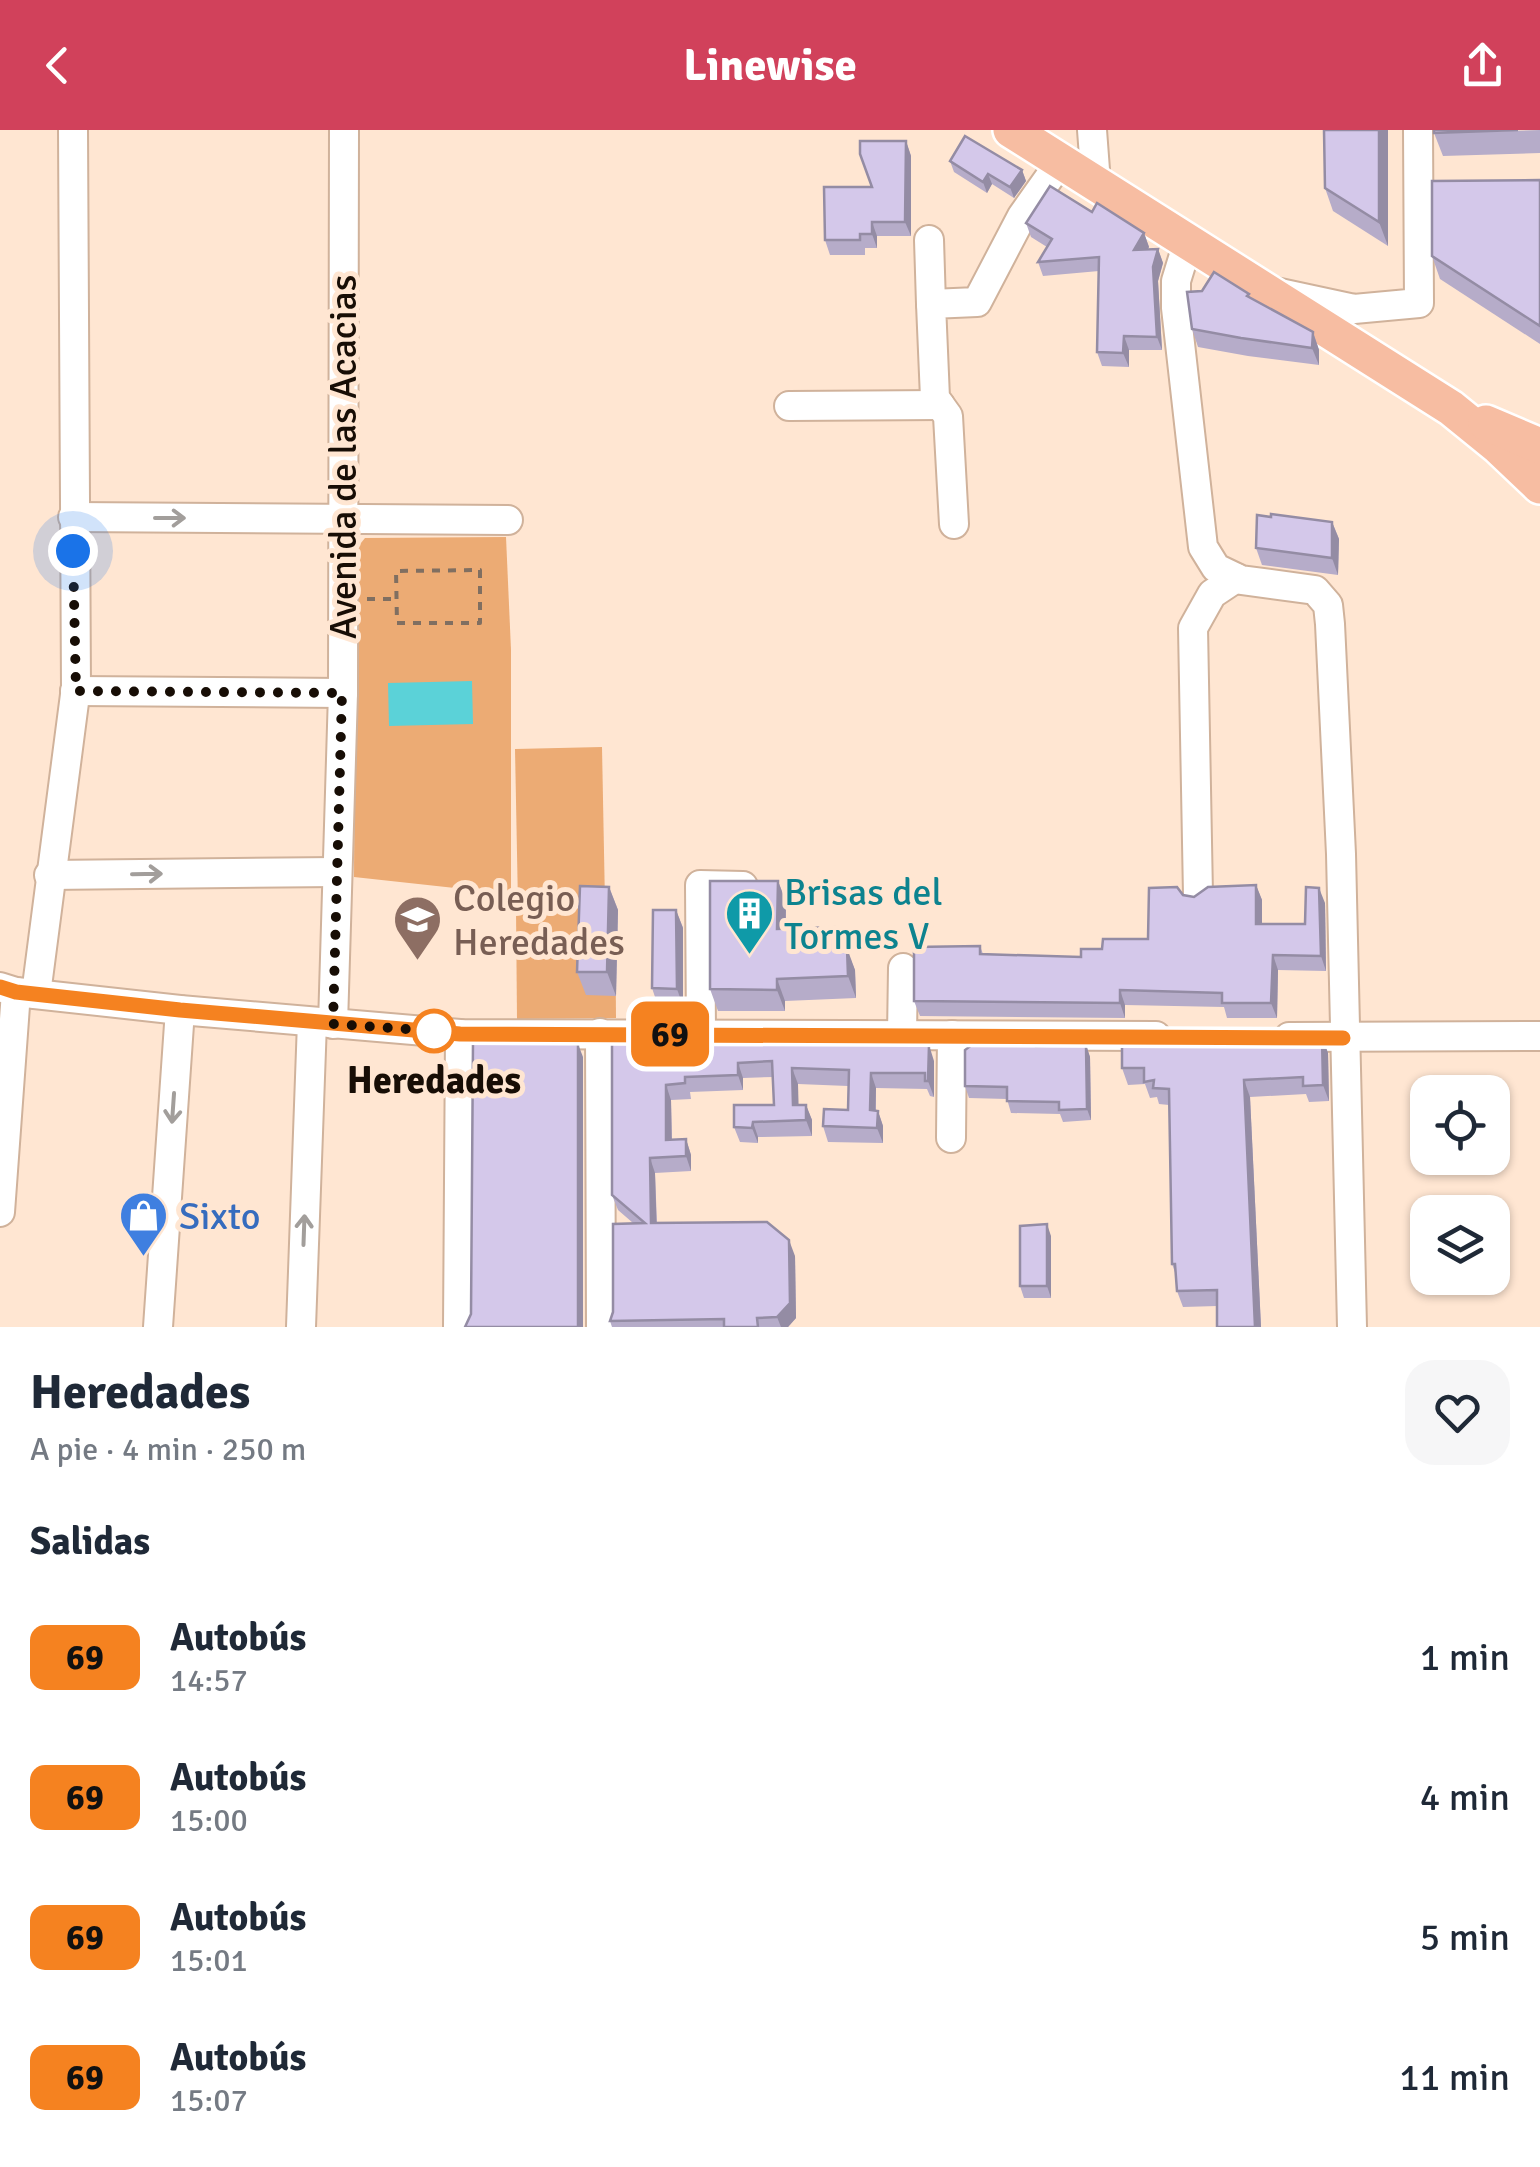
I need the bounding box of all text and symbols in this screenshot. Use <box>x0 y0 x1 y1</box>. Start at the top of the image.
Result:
icon: back <box>30 38 85 93</box>
text: Linewise <box>683 38 857 93</box>
icon: share <box>1455 38 1510 93</box>
street label: Avenida de las Acacias <box>320 275 367 639</box>
one-way arrow <box>154 508 186 527</box>
your location <box>48 526 98 576</box>
one-way arrow <box>130 864 162 884</box>
place label: Brisas del Tormes V <box>784 869 943 960</box>
place label: Colegio Heredades <box>453 875 625 966</box>
building icon: Brisas del Tormes V <box>723 888 775 956</box>
school or university icon: Colegio Heredades <box>392 894 444 962</box>
line badge: 69 <box>625 1002 715 1066</box>
marker: Heredades <box>413 1010 455 1052</box>
text: 69 <box>651 1013 689 1056</box>
place label: Heredades <box>347 1057 521 1104</box>
map controls <box>1410 1075 1510 1295</box>
button: locate <box>1410 1075 1510 1175</box>
one-way arrow <box>163 1091 182 1123</box>
shop icon: Sixto <box>118 1190 170 1258</box>
place label: Sixto <box>179 1193 260 1240</box>
button: layers <box>1410 1195 1510 1295</box>
one-way arrow <box>295 1214 314 1246</box>
button: heart <box>1405 1360 1510 1465</box>
text: Heredades <box>30 1363 250 1422</box>
text: A pie · 4 min · 250 m <box>30 1430 306 1469</box>
text: Salidas <box>30 1518 150 1565</box>
text: Autobús <box>170 1614 306 1661</box>
text: 1 min <box>1420 1634 1510 1681</box>
text: 69 <box>66 1636 104 1679</box>
text: 14:57 <box>170 1661 248 1700</box>
text: Autobús <box>170 1754 306 1801</box>
text: 4 min <box>1420 1774 1510 1821</box>
text: 69 <box>66 1776 104 1819</box>
text: 15:00 <box>170 1801 248 1840</box>
text: Autobús <box>170 1894 306 1941</box>
text: 5 min <box>1420 1914 1510 1961</box>
text: 69 <box>66 1916 104 1959</box>
text: 15:01 <box>170 1941 248 1980</box>
text: Autobús <box>170 2034 306 2081</box>
text: 11 min <box>1399 2054 1510 2101</box>
text: 69 <box>66 2056 104 2099</box>
text: 15:07 <box>170 2081 248 2120</box>

